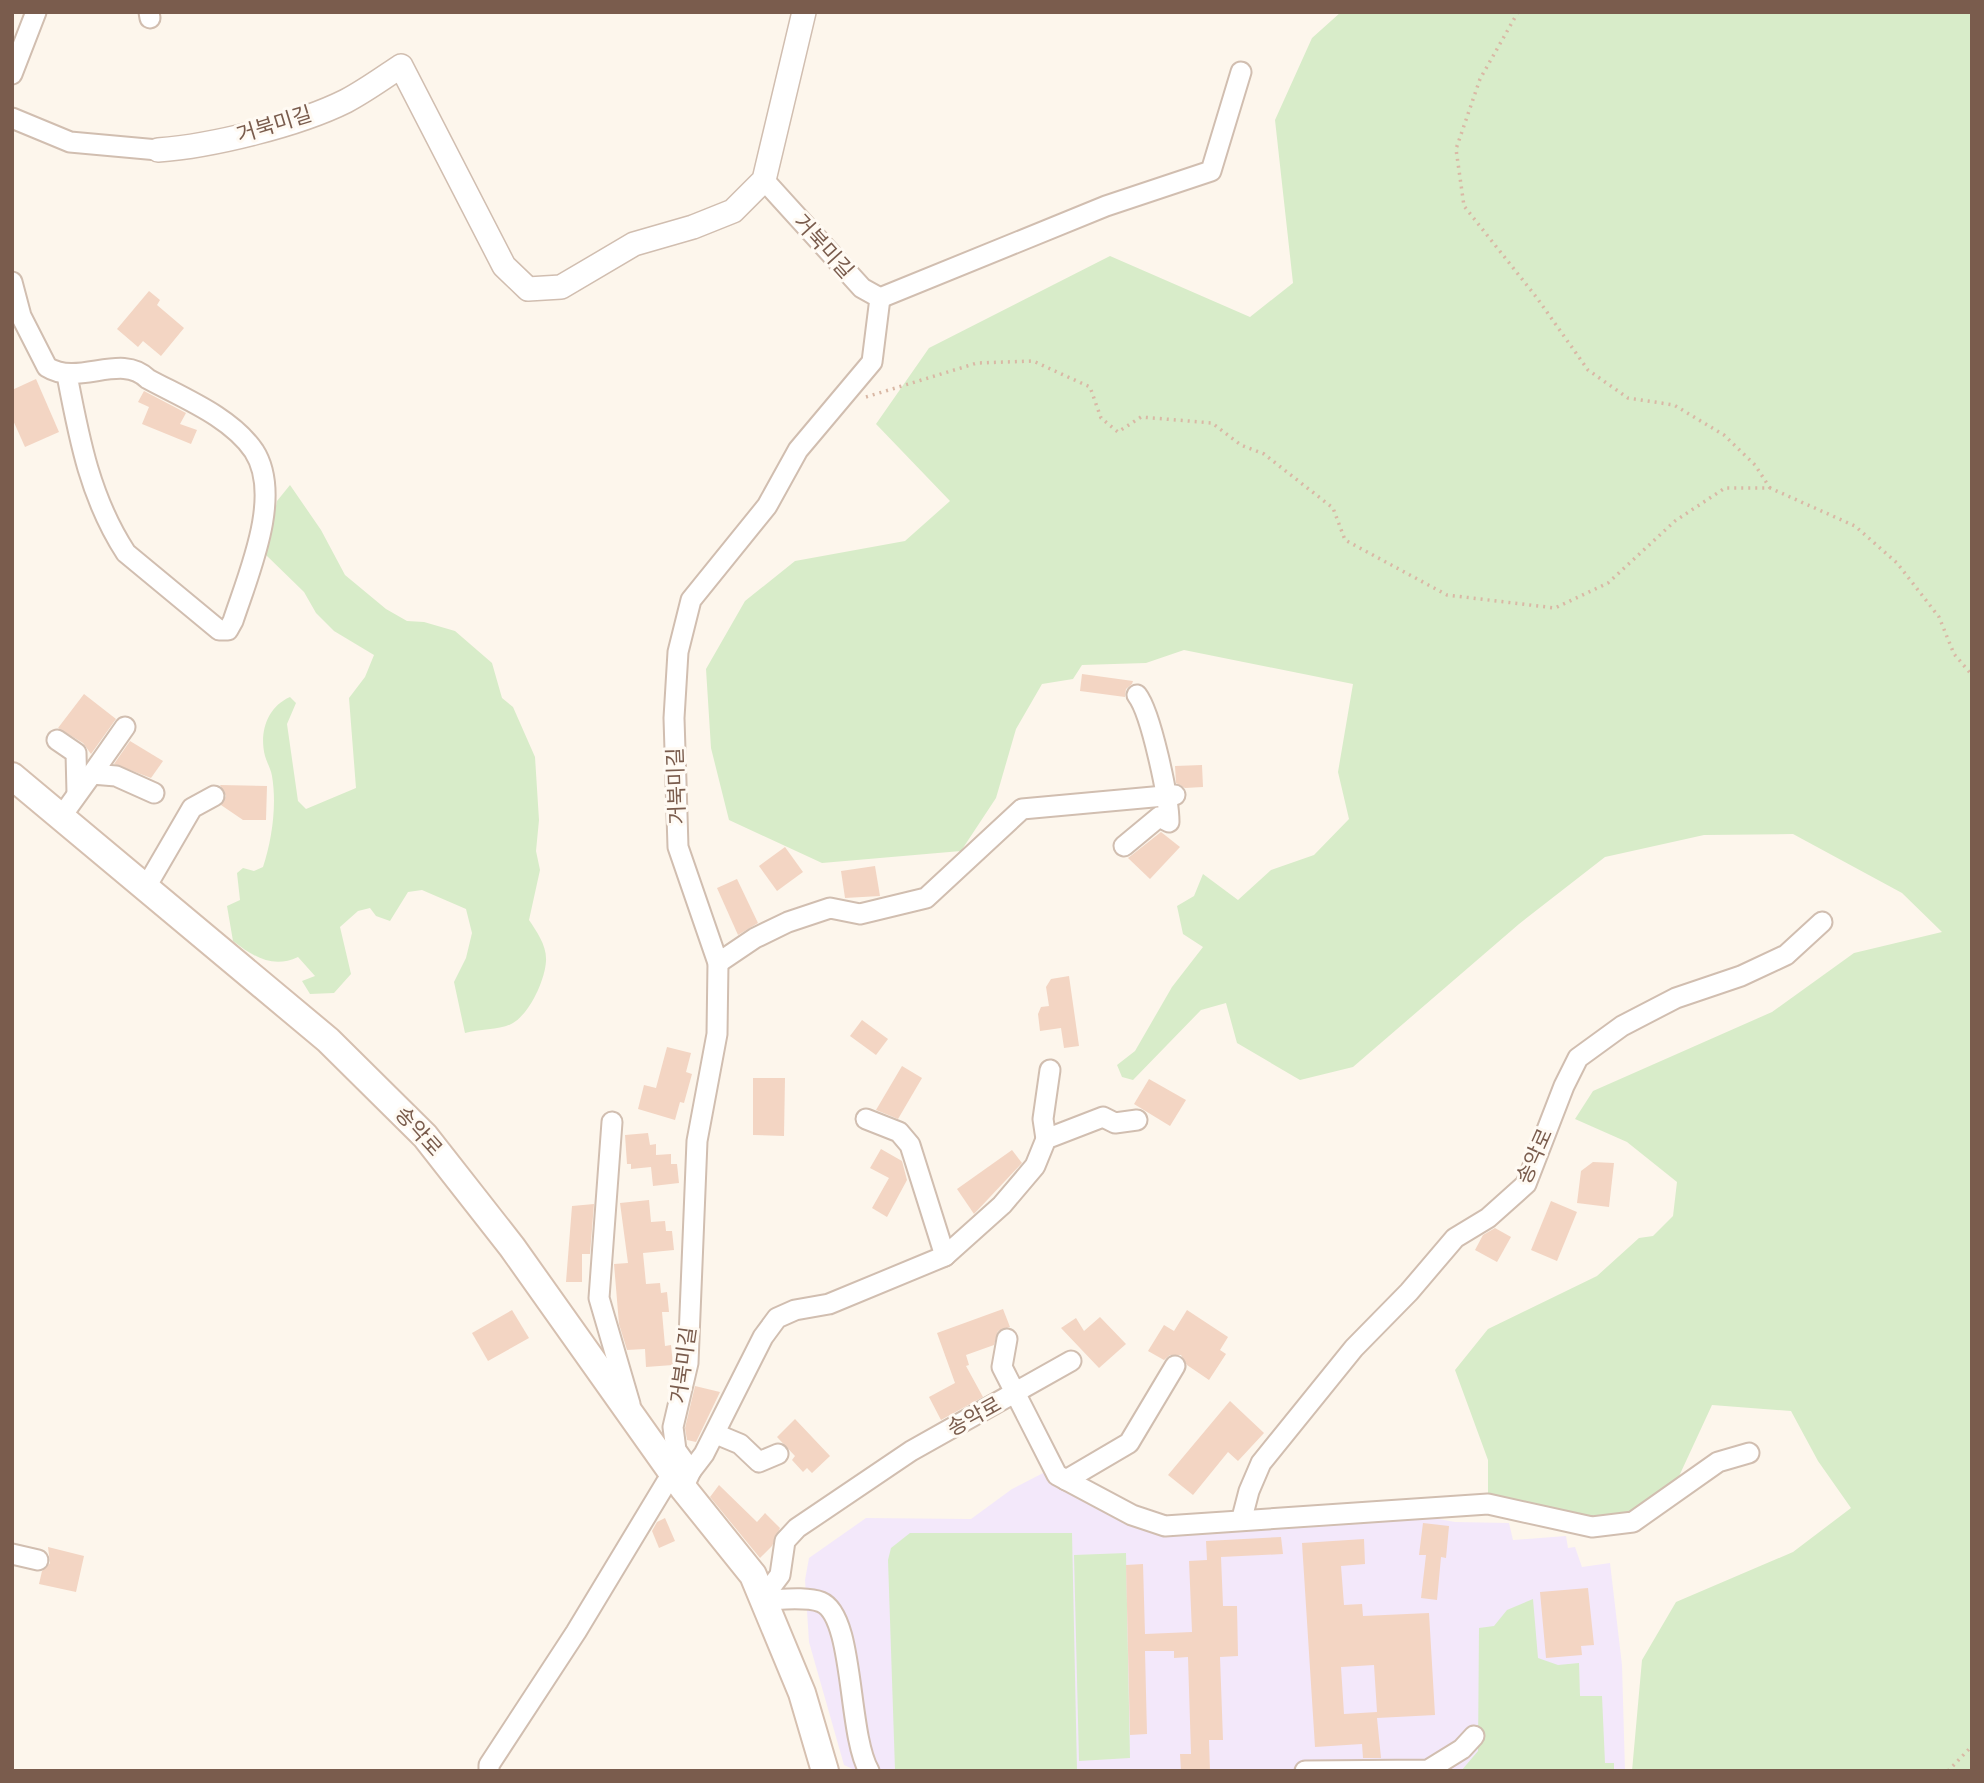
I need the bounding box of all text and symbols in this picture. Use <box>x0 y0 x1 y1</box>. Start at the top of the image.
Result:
street label: 거북미길 <box>233 100 315 148</box>
street label: 거북미길 <box>788 208 860 284</box>
street label: 거북미길 <box>661 747 691 825</box>
street label: 송악로 <box>390 1100 448 1162</box>
street label: 송악로 <box>1510 1124 1558 1188</box>
street label: 거북미길 <box>664 1325 702 1405</box>
street label: 송악로 <box>942 1390 1006 1442</box>

